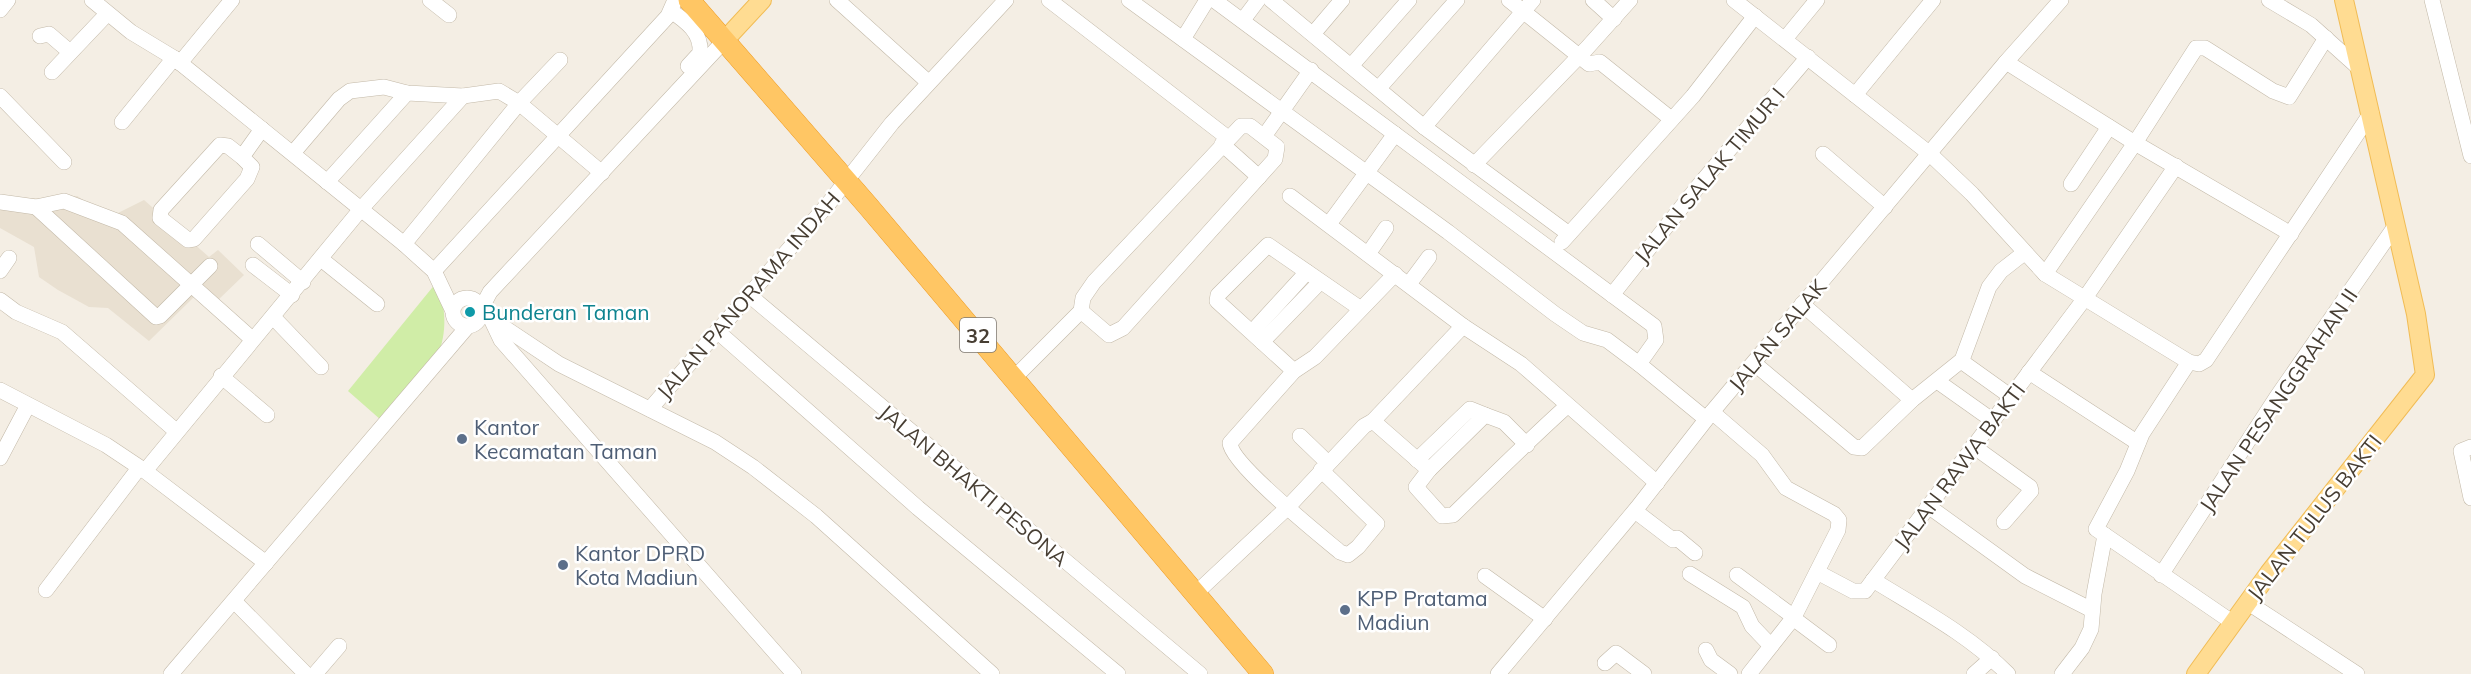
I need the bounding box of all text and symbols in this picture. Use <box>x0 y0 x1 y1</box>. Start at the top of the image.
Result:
street label: JALAN SALAK TIMUR I <box>1628 82 1790 268</box>
street label: JALAN PANORAMA INDAH <box>651 186 845 404</box>
street label: JALAN SALAK <box>1723 273 1832 396</box>
street label: JALAN PESANGGRAHAN II <box>2193 283 2363 517</box>
place label: Bunderan Taman <box>482 299 650 325</box>
marker: Bunderan Taman <box>463 305 477 319</box>
road number: 32 <box>960 318 996 352</box>
street label: JALAN RAWA BAKTI <box>1888 378 2030 554</box>
street label: JALAN BHAKTI PESONA <box>874 398 1074 572</box>
place label: Kantor Kecamatan Taman <box>474 414 657 464</box>
street label: JALAN TULUS BAKTI <box>2241 429 2387 605</box>
marker: Kantor Kecamatan Taman <box>455 432 469 446</box>
place label: Kantor DPRD Kota Madiun <box>575 540 705 590</box>
marker: Kantor DPRD Kota Madiun <box>556 558 570 572</box>
place label: KPP Pratama Madiun <box>1357 585 1488 635</box>
marker: KPP Pratama Madiun <box>1338 603 1352 617</box>

